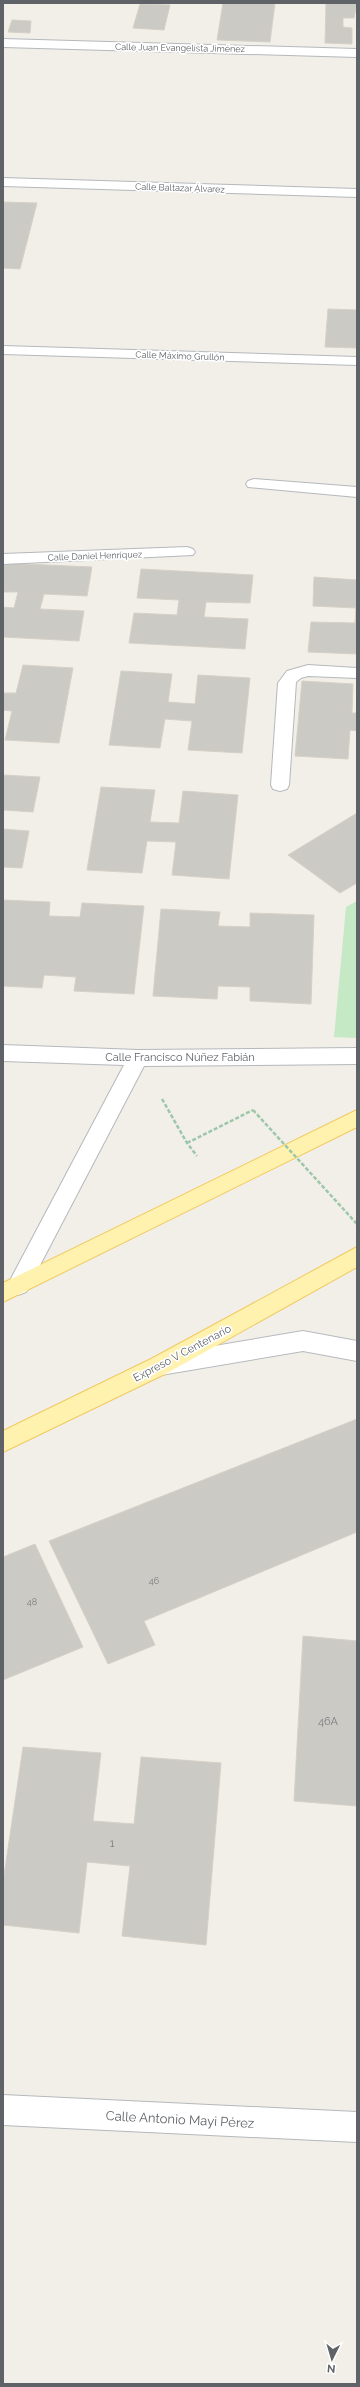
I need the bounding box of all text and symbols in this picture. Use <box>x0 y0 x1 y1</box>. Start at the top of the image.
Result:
street label: Calle Juan Evangelista Jiménez <box>115 42 246 54</box>
street label: Calle Baltazar Álvarez <box>135 180 226 195</box>
street label: Calle Máximo Grullón <box>135 349 225 363</box>
street label: Calle Daniel Henríquez <box>48 549 143 563</box>
street label: Calle Francisco Núñez Fabián <box>105 1051 255 1064</box>
street label: Expreso V Centenario <box>131 1322 234 1385</box>
house number: 46 <box>149 1576 160 1586</box>
house number: 48 <box>27 1597 37 1607</box>
house number: 46A <box>318 1715 339 1728</box>
house number: 1 <box>110 1837 115 1850</box>
street label: Calle Antonio Mayi Pérez <box>105 2108 255 2131</box>
north arrow <box>312 2339 352 2379</box>
text: N <box>326 2362 336 2375</box>

